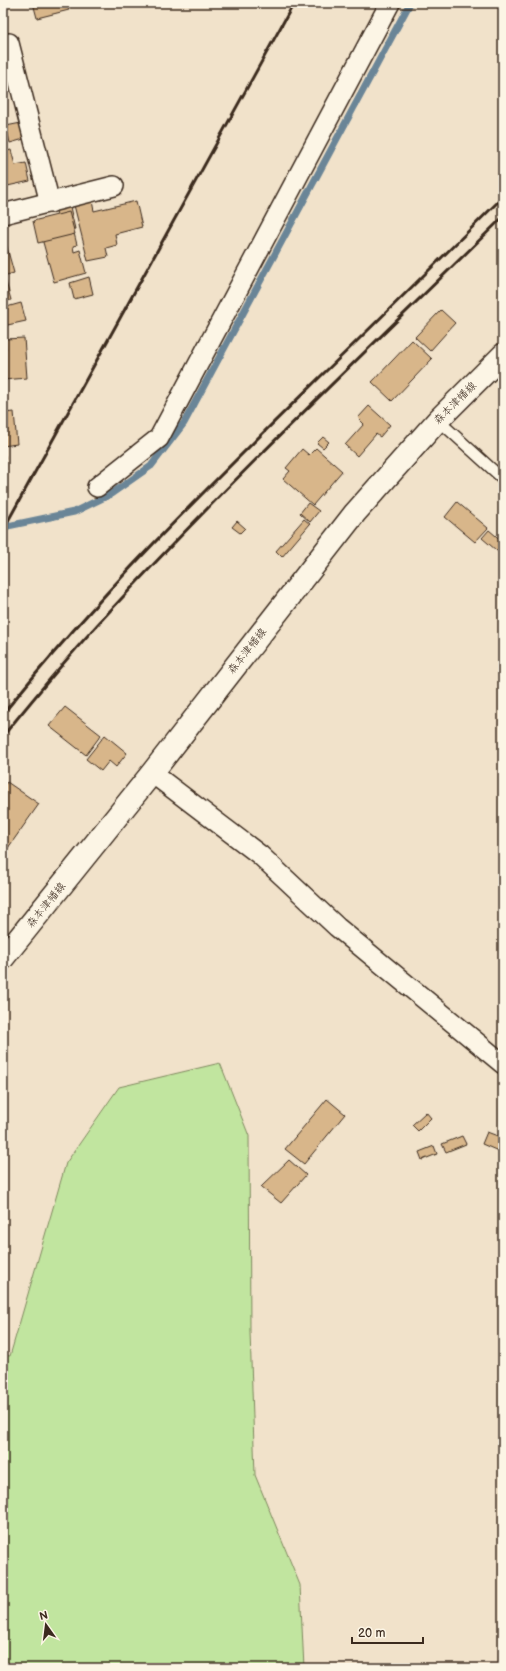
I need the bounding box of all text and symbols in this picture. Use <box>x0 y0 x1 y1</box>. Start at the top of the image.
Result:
street label: 森本津幡線 <box>431 379 479 427</box>
street label: 森本津幡線 <box>225 625 269 677</box>
street label: 森本津幡線 <box>24 880 68 930</box>
north arrow <box>26 1605 66 1645</box>
text: N <box>38 1608 49 1623</box>
scale bar <box>352 1619 423 1645</box>
text: 20 m <box>358 1626 385 1641</box>

